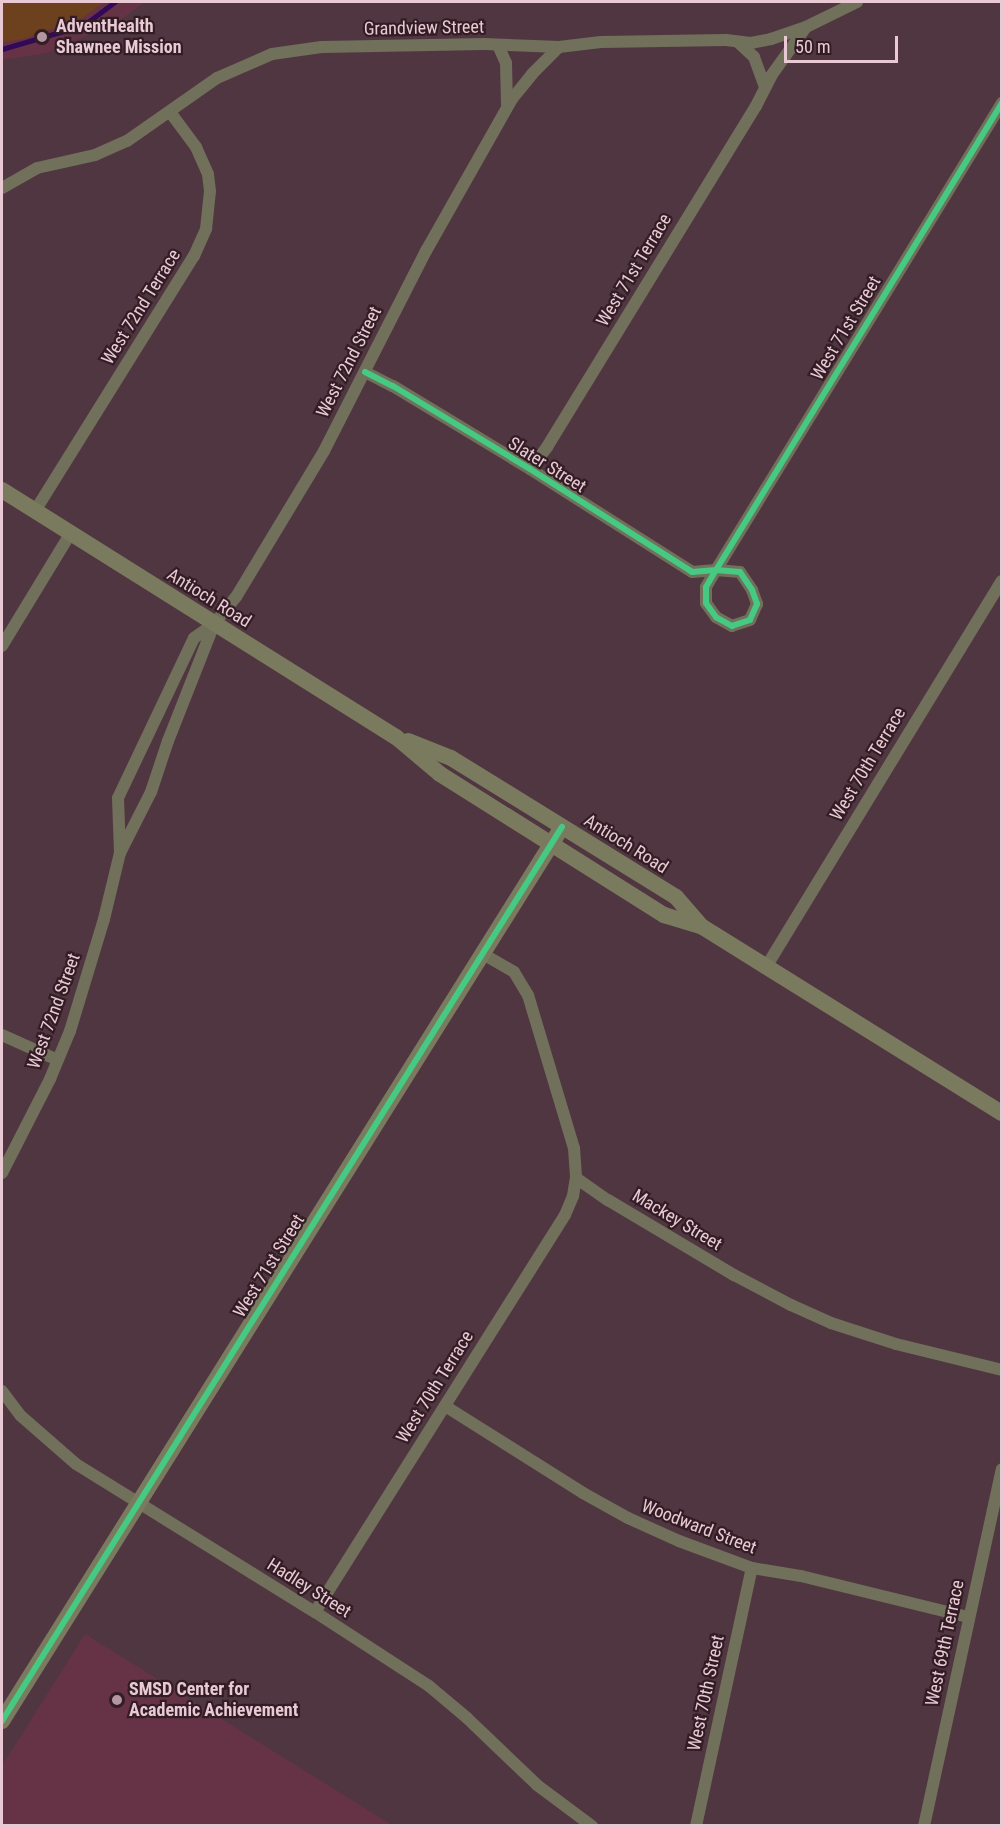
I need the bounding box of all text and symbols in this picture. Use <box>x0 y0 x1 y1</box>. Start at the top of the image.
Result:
place label: AdventHealth Shawnee Mission <box>56 16 182 58</box>
street label: Grandview Street <box>364 16 484 40</box>
scale bar <box>787 24 901 62</box>
marker: AdventHealth Shawnee Mission <box>33 28 51 46</box>
text: 50 m <box>795 36 830 57</box>
street label: West 71st Terrace <box>592 210 676 330</box>
street label: West 72nd Terrace <box>97 245 185 369</box>
street label: West 71st Street <box>807 272 885 384</box>
street label: West 72nd Street <box>312 303 386 421</box>
street label: Slater Street <box>504 433 590 497</box>
street label: Antioch Road <box>163 564 255 632</box>
street label: West 70th Terrace <box>826 703 910 825</box>
street label: Antioch Road <box>580 810 672 878</box>
street label: West 72nd Street <box>23 950 85 1072</box>
street label: Mackey Street <box>628 1185 726 1255</box>
street label: West 71st Street <box>229 1211 309 1321</box>
street label: West 70th Terrace <box>392 1327 478 1447</box>
street label: Woodward Street <box>639 1495 759 1559</box>
street label: Hadley Street <box>263 1554 355 1622</box>
street label: West 69th Terrace <box>921 1578 969 1708</box>
street label: West 70th Street <box>683 1633 729 1753</box>
place label: SMSD Center for Academic Achievement <box>129 1679 298 1722</box>
marker: SMSD Center for Academic Achievement <box>110 1693 124 1707</box>

